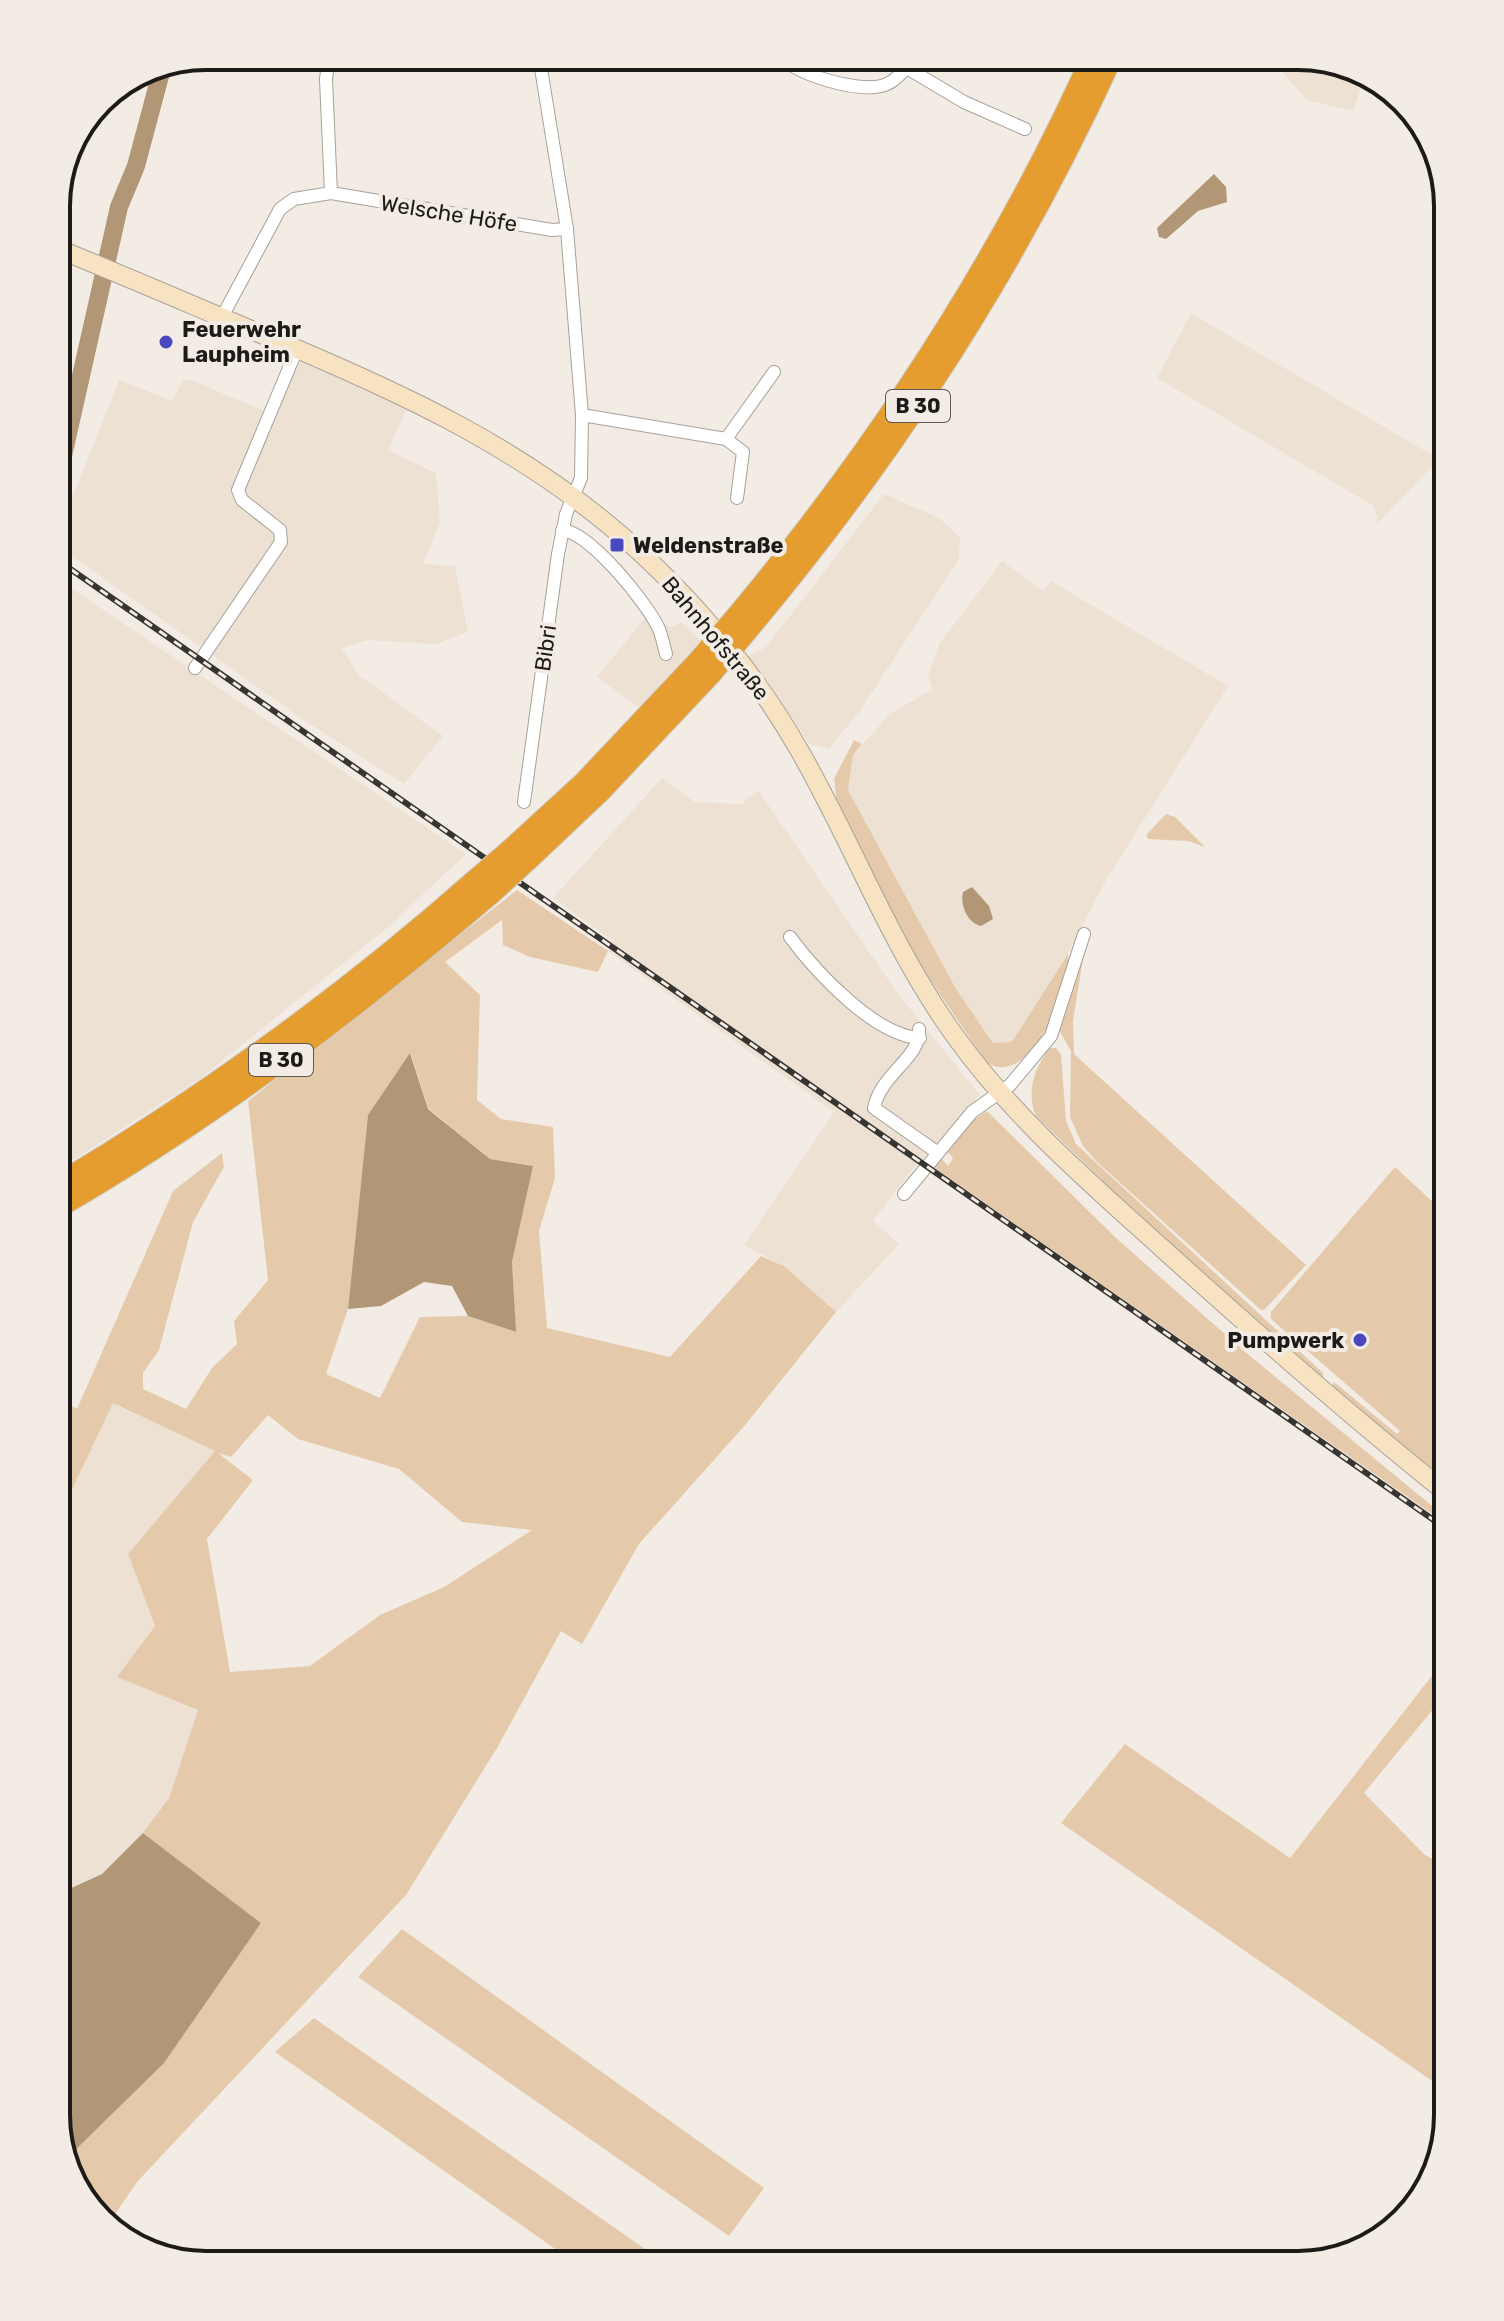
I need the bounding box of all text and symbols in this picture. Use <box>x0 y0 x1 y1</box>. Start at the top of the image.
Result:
street label: Welsche Höfe <box>379 189 519 238</box>
place label: Feuerwehr Laupheim <box>182 316 301 368</box>
marker: Feuerwehr Laupheim <box>157 333 175 351</box>
road number: B 30 <box>886 390 950 422</box>
place label: Weldenstraße <box>633 532 784 559</box>
marker: Weldenstraße <box>608 536 626 554</box>
street label: Bahnhofstraße <box>656 571 775 706</box>
street label: Bibri <box>529 623 562 673</box>
road number: B 30 <box>249 1044 313 1076</box>
place label: Pumpwerk <box>1227 1327 1344 1354</box>
marker: Pumpwerk <box>1351 1331 1369 1349</box>

